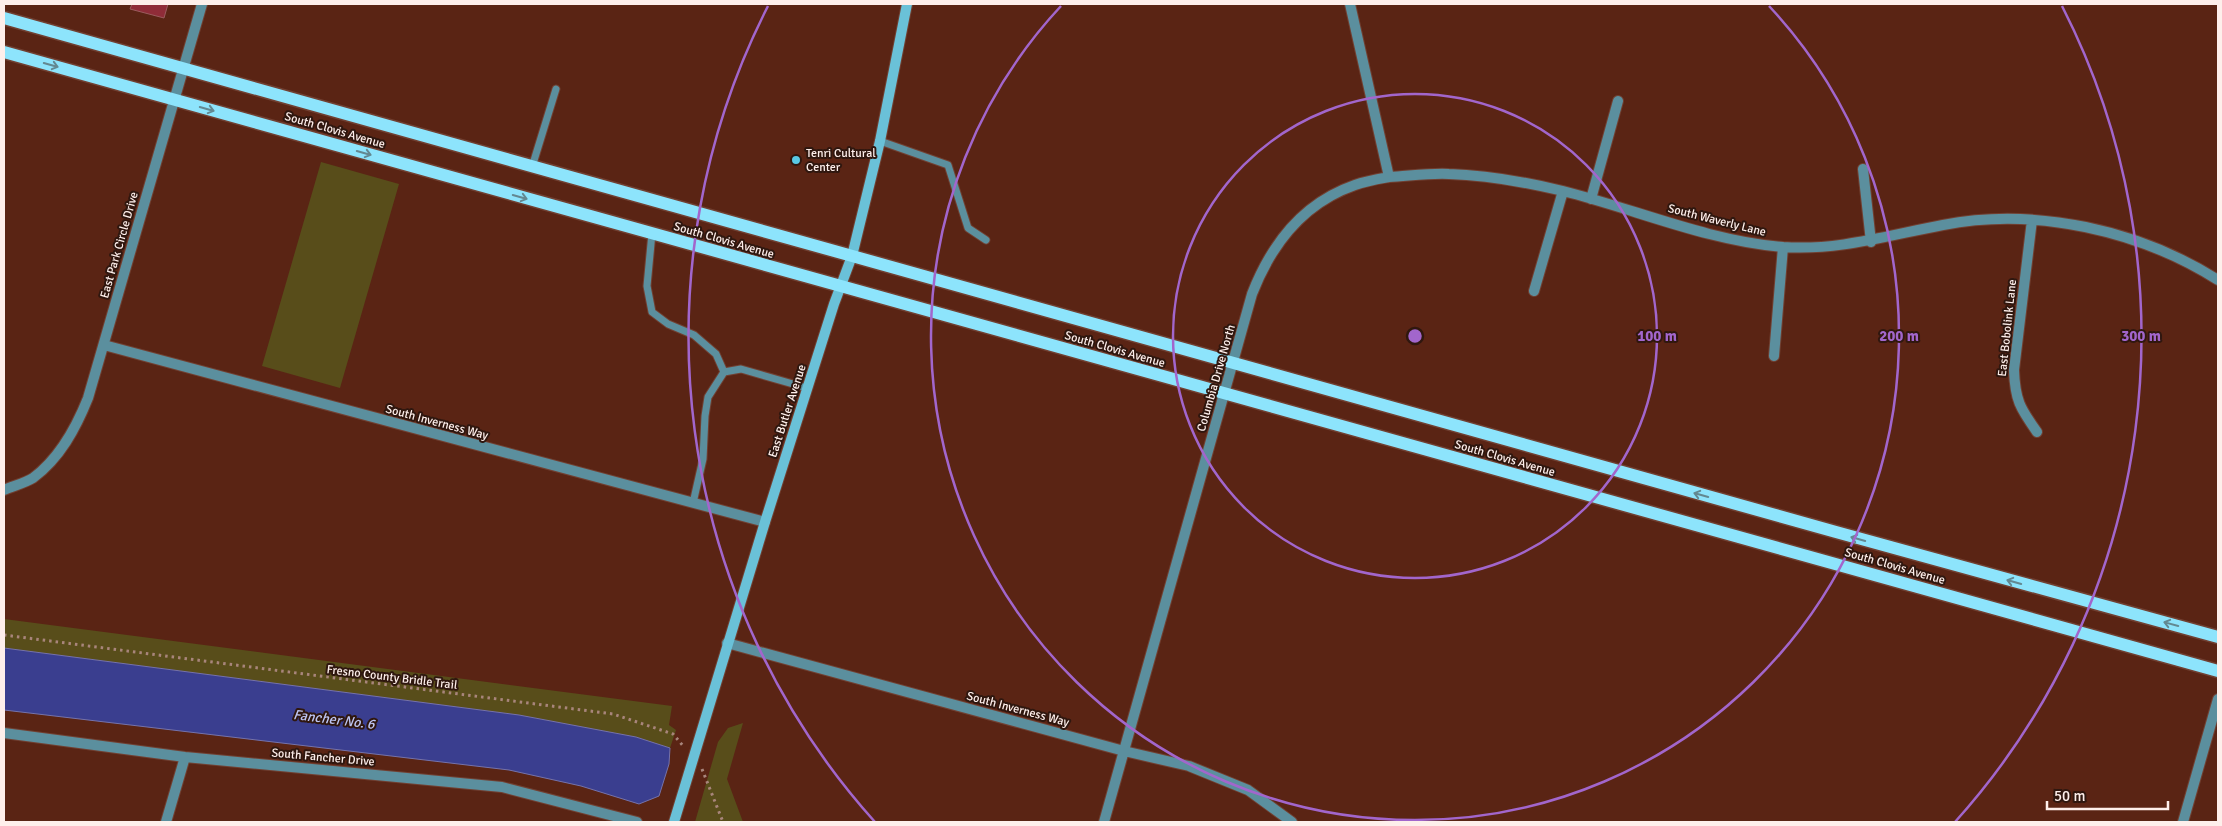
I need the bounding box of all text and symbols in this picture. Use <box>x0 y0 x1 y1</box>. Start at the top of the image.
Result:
one-way arrow <box>42 61 58 70</box>
one-way arrow <box>199 105 215 114</box>
street label: South Clovis Avenue <box>283 109 387 152</box>
place label: Tenri Cultural Center <box>806 146 876 175</box>
one-way arrow <box>355 148 371 158</box>
marker: Tenri Cultural Center <box>790 154 802 166</box>
street label: East Park Circle Drive <box>97 190 142 300</box>
one-way arrow <box>512 192 528 202</box>
street label: South Waverly Lane <box>1666 201 1768 240</box>
street label: South Clovis Avenue <box>672 219 776 262</box>
street label: East Bobolink Lane <box>1995 279 2020 377</box>
street label: Columbia Drive North <box>1194 323 1239 433</box>
centre of rings <box>1406 327 1424 345</box>
text: 100 m <box>1637 327 1677 345</box>
text: 200 m <box>1879 327 1919 345</box>
text: 300 m <box>2121 327 2161 345</box>
street label: South Clovis Avenue <box>1063 328 1167 371</box>
street label: East Butler Avenue <box>765 363 810 460</box>
street label: South Inverness Way <box>384 402 490 443</box>
street label: South Clovis Avenue <box>1453 437 1557 480</box>
one-way arrow <box>1694 489 1710 499</box>
one-way arrow <box>1850 533 1866 543</box>
street label: South Clovis Avenue <box>1843 545 1947 588</box>
one-way arrow <box>2007 577 2023 586</box>
one-way arrow <box>2164 619 2180 628</box>
street label: Fresno County Bridle Trail <box>326 662 459 693</box>
street label: South Inverness Way <box>965 689 1071 730</box>
water label: Fancher No. 6 <box>292 706 377 733</box>
street label: South Fancher Drive <box>271 746 375 769</box>
scale bar <box>2047 778 2168 810</box>
text: 50 m <box>2054 787 2085 805</box>

